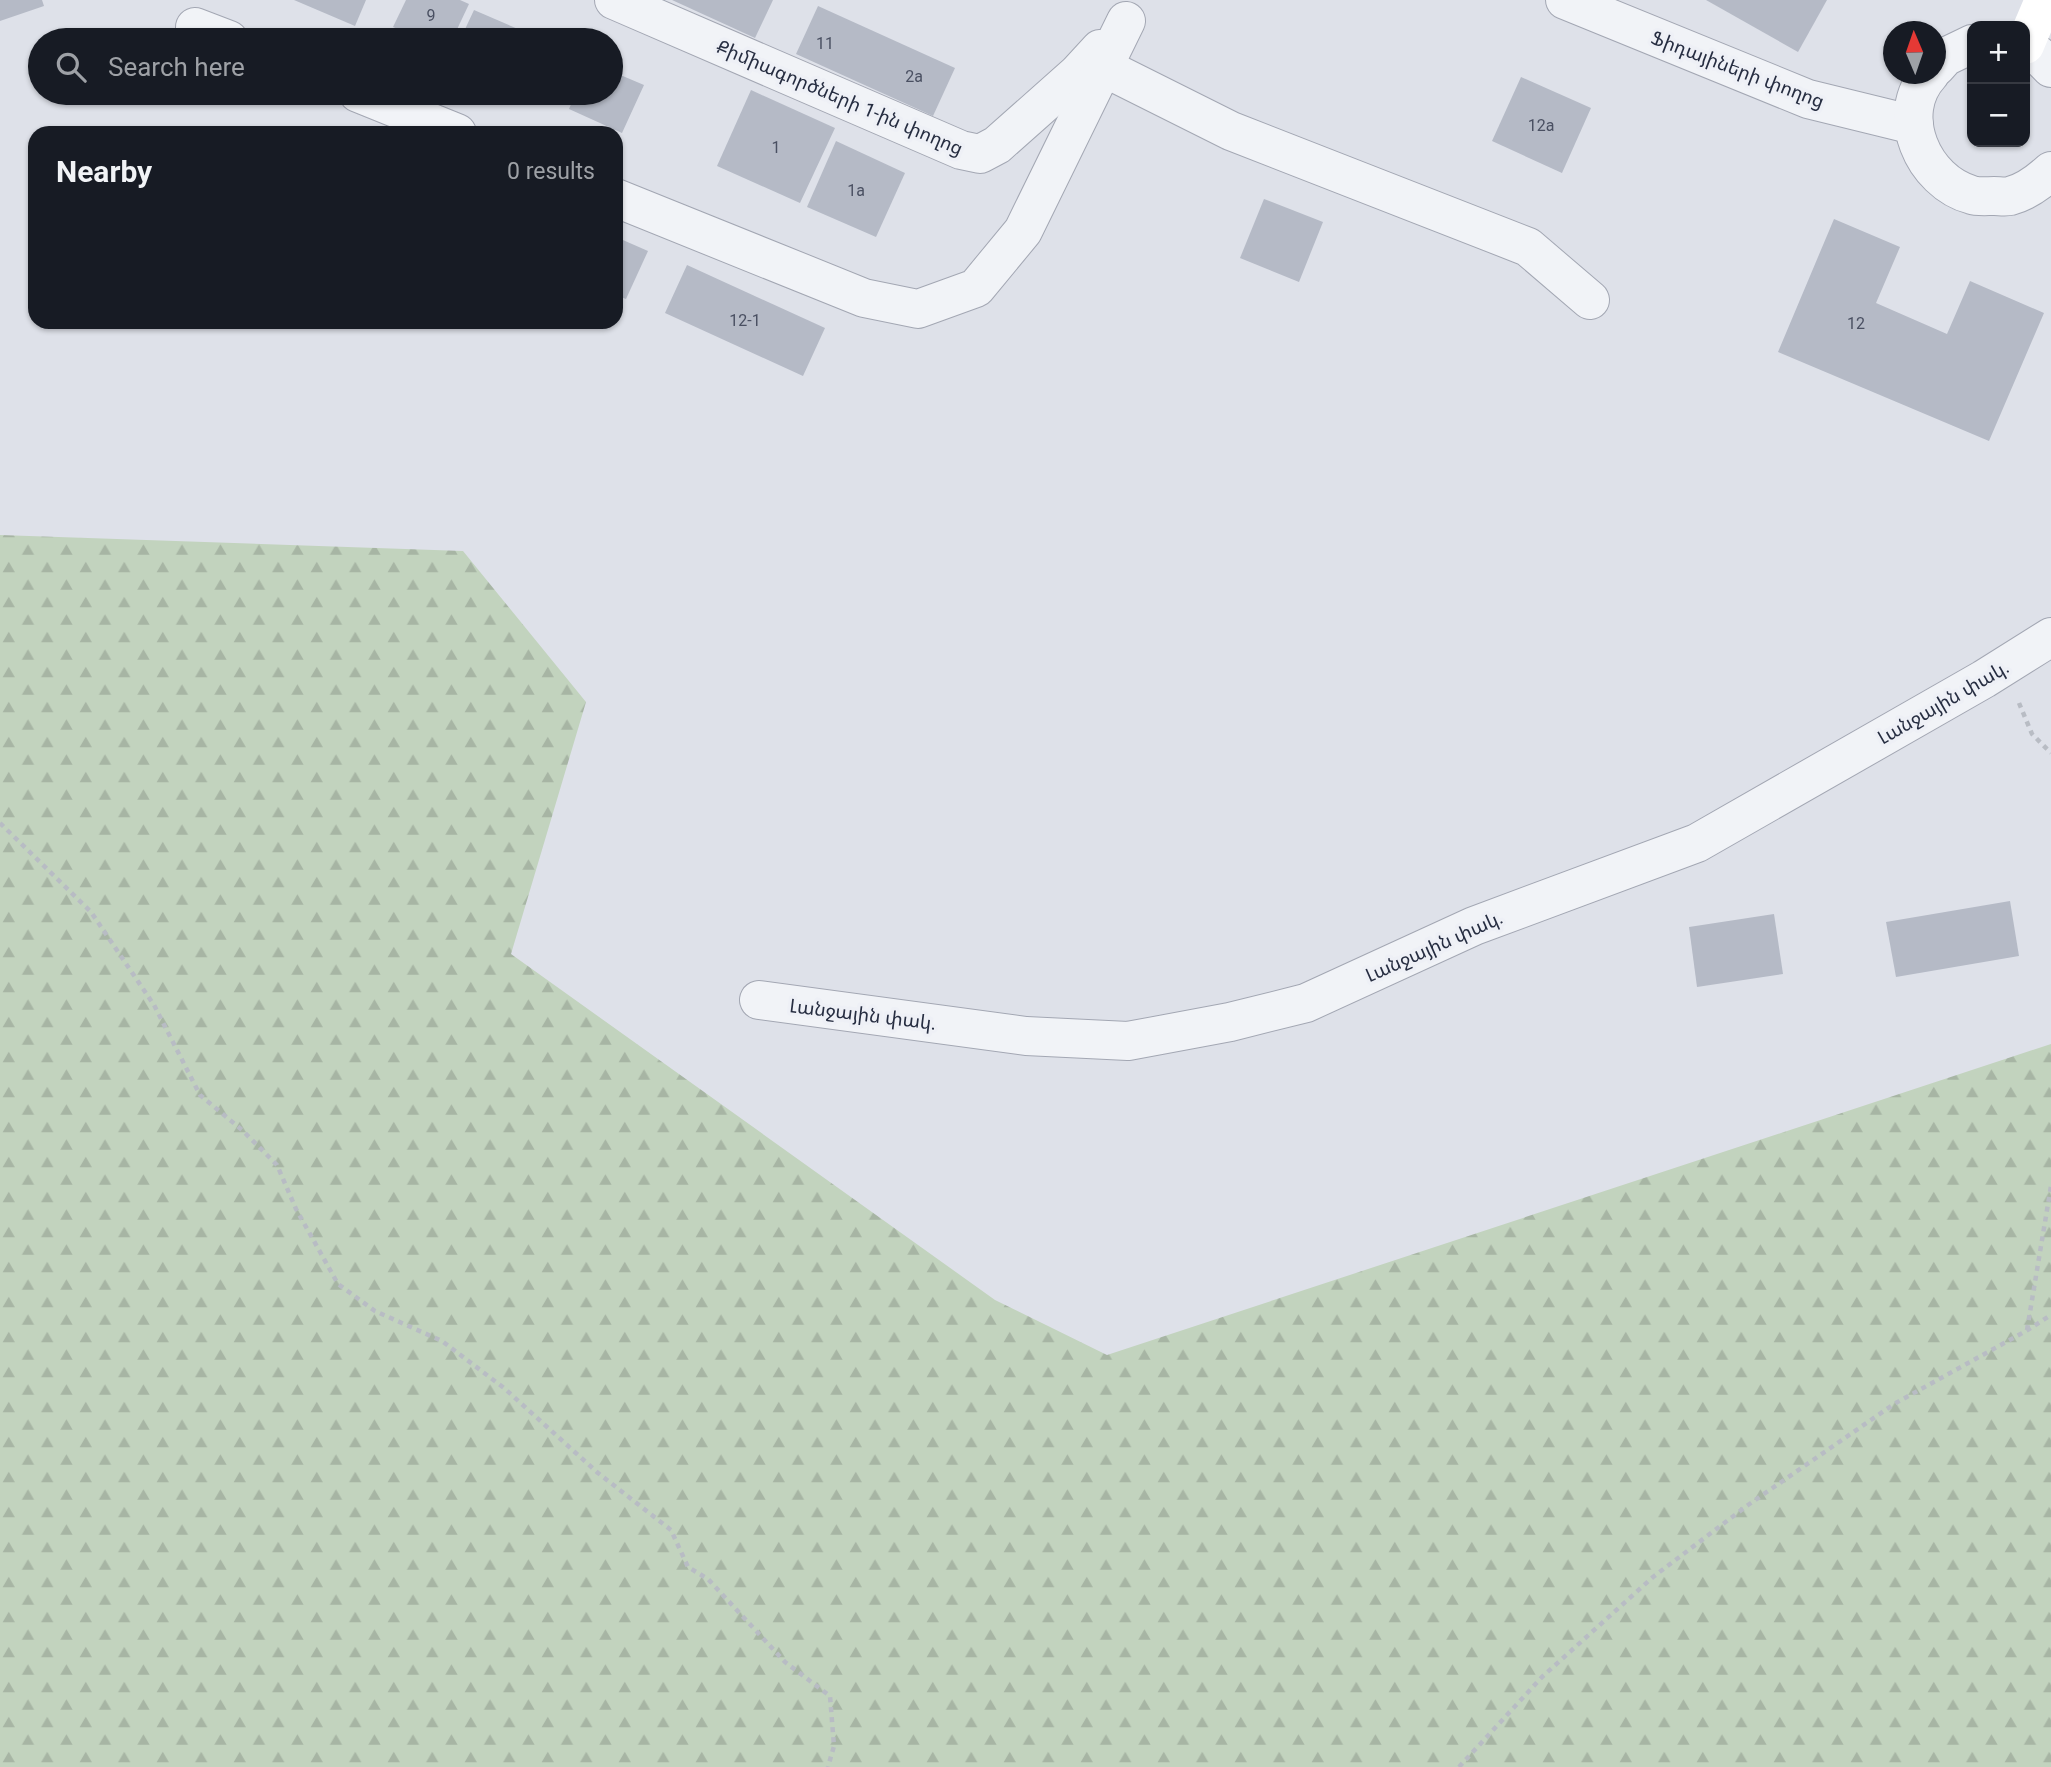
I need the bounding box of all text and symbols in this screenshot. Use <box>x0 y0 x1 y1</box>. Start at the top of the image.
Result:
house number: 9 <box>427 6 436 25</box>
north arrow <box>1883 21 1946 84</box>
map controls <box>1967 21 2030 147</box>
button: + <box>1967 21 2030 84</box>
street label: Ֆիդայիների փողոց <box>1648 26 1828 113</box>
search box <box>28 28 623 105</box>
house number: 11 <box>816 34 834 53</box>
street label: Քիմիագործների 1-ին փողոց <box>713 35 967 159</box>
icon: search <box>52 48 90 86</box>
text: Search here <box>108 52 245 82</box>
house number: 2a <box>905 67 923 86</box>
button: − <box>1967 84 2030 147</box>
house number: 12a <box>1528 116 1554 135</box>
house number: 1 <box>772 137 780 157</box>
text: Nearby <box>56 154 152 189</box>
text: 0 results <box>507 158 595 185</box>
house number: 1a <box>847 181 865 200</box>
house number: 12-1 <box>729 311 761 330</box>
house number: 12 <box>1847 314 1865 333</box>
street label: Լանջային փակ. <box>1873 655 2013 749</box>
street label: Լանջային փակ. <box>1362 906 1506 987</box>
street label: Լանջային փակ. <box>788 994 938 1035</box>

